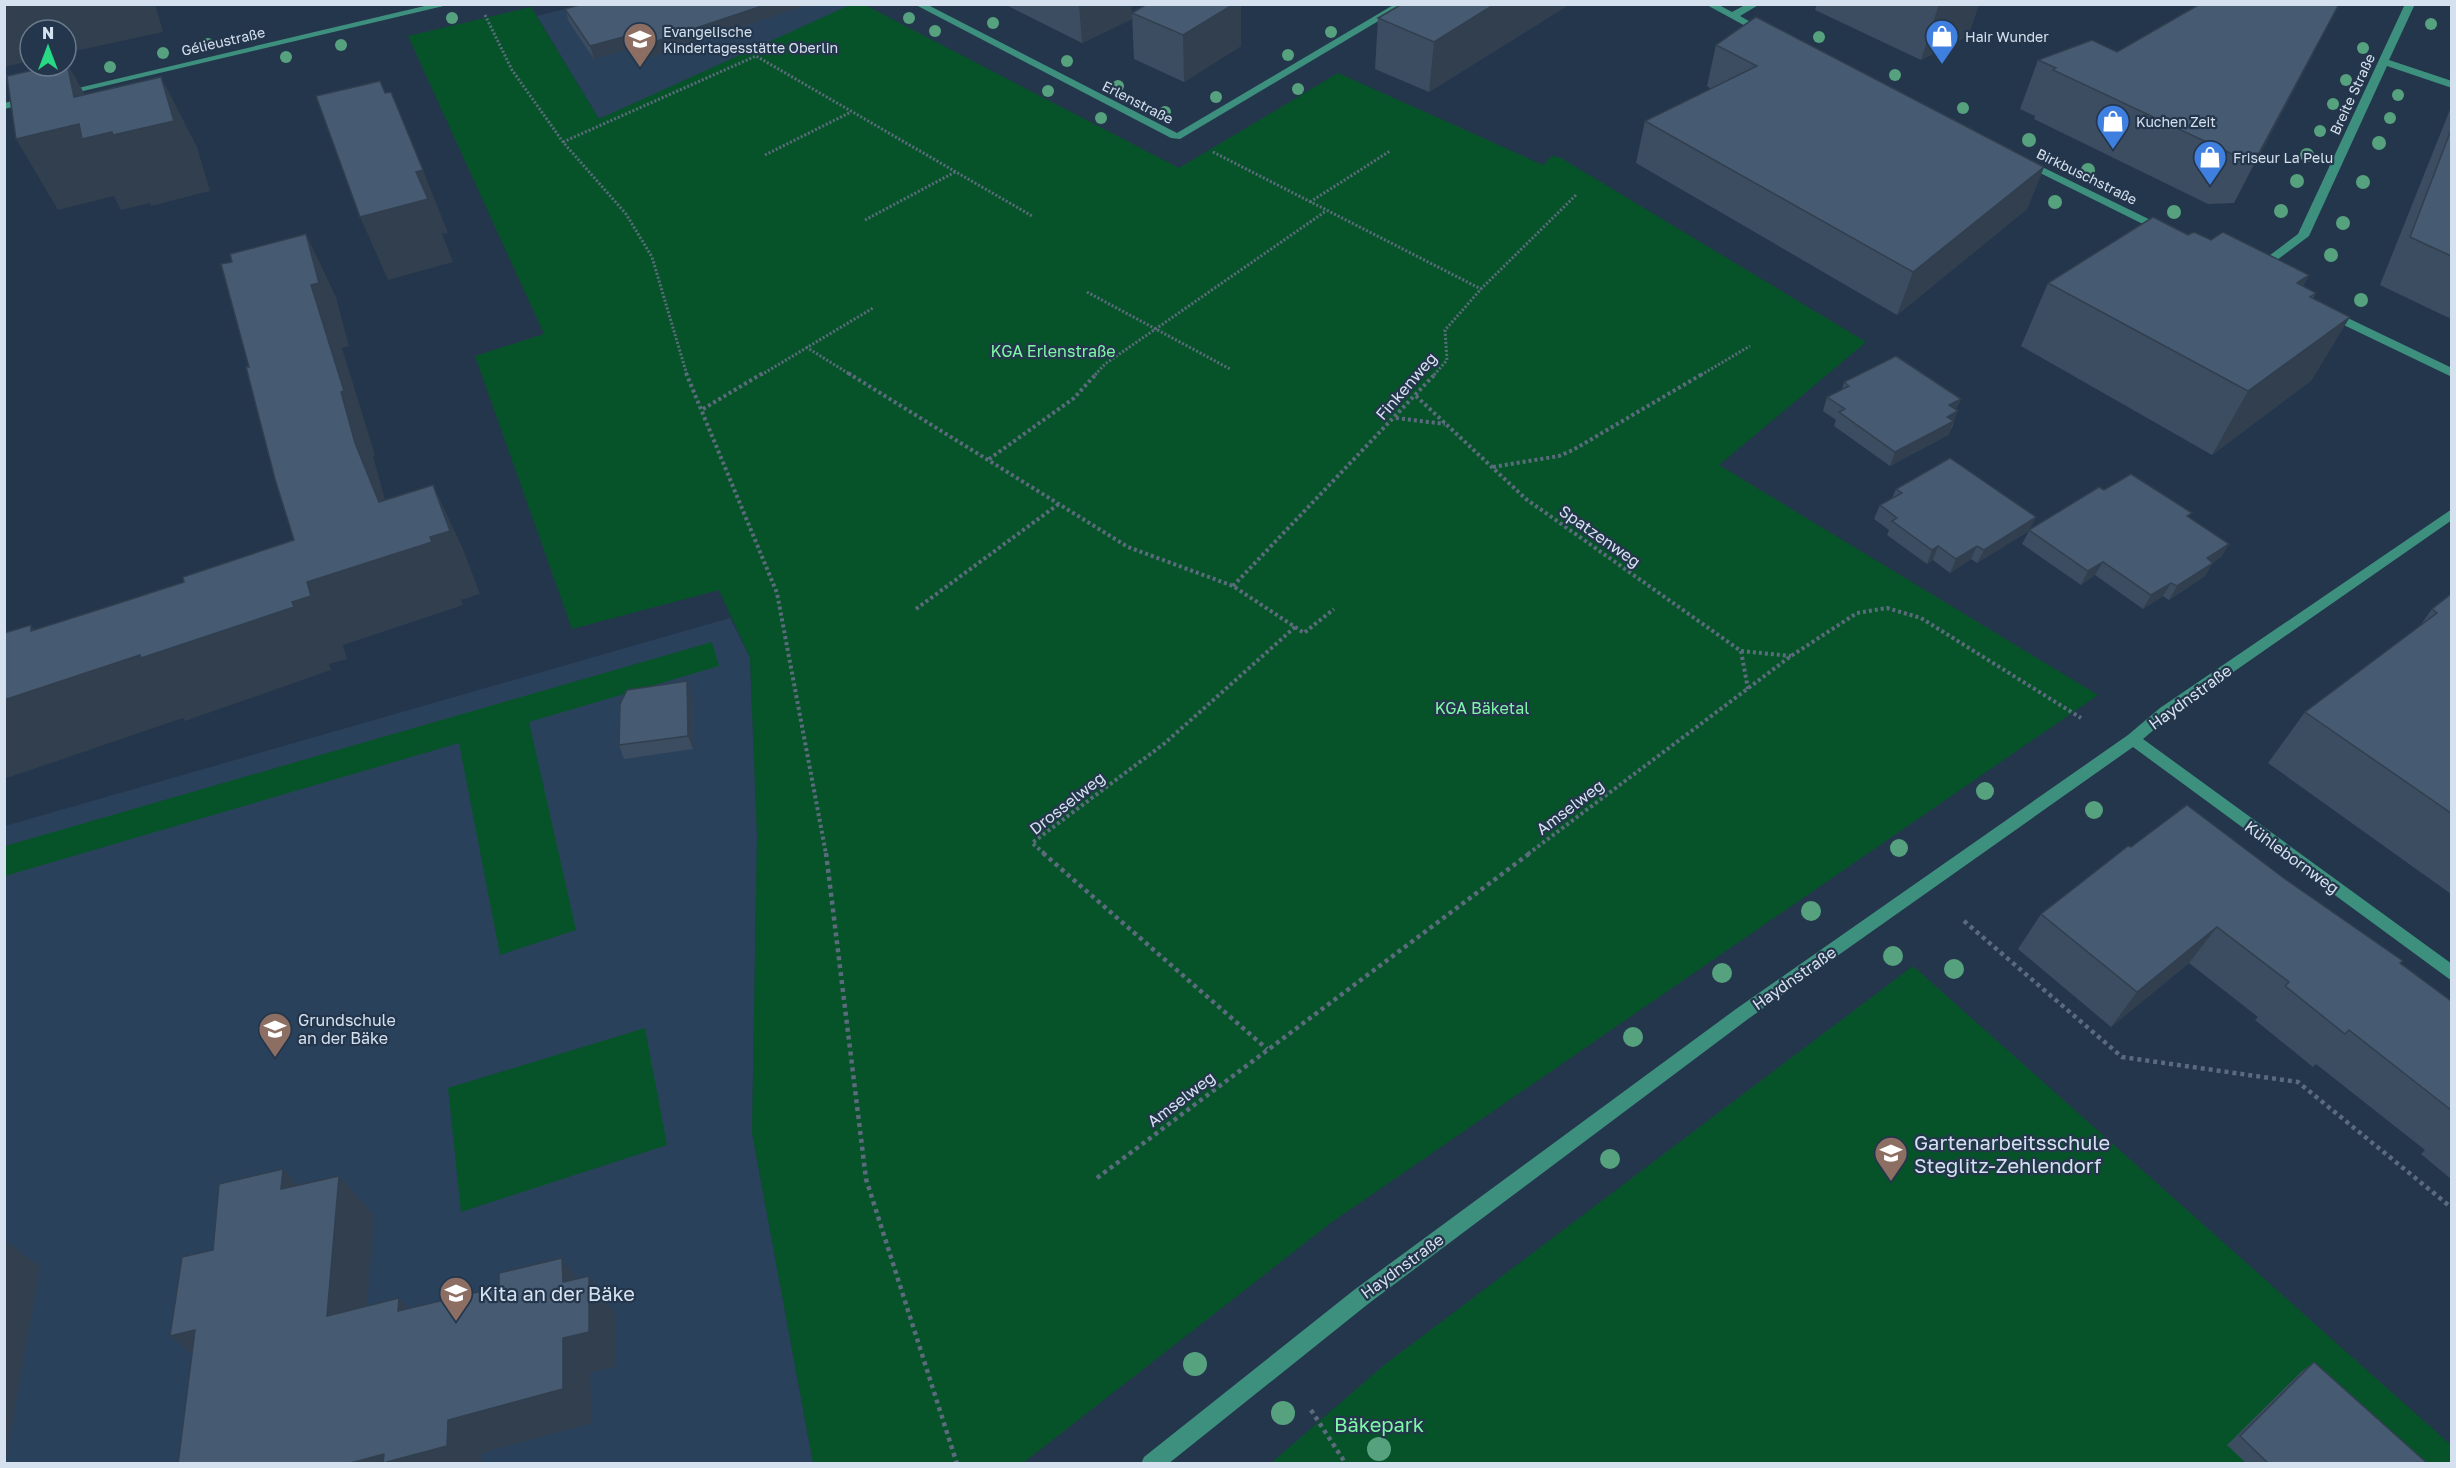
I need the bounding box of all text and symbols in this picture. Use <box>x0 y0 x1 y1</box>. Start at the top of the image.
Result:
north arrow <box>18 18 78 78</box>
shop icon: Hair Wunder <box>1924 18 1960 65</box>
school or university icon: Evangelische Kindertagesstätte Oberlin <box>622 21 658 68</box>
text: N <box>42 23 54 43</box>
street label: Gélieustraße <box>180 23 266 59</box>
place label: Evangelische Kindertagesstätte Oberlin <box>663 23 838 56</box>
place label: Hair Wunder <box>1965 28 2049 45</box>
street label: Breite Straße <box>2326 51 2378 137</box>
street label: Erlenstraße <box>1100 77 1176 127</box>
shop icon: Kuchen Zeit <box>2095 103 2131 150</box>
place label: Kuchen Zeit <box>2136 113 2216 130</box>
shop icon: Friseur La Pelu <box>2192 139 2228 186</box>
street label: Birkbuschstraße <box>2034 144 2140 208</box>
place label: Friseur La Pelu <box>2233 149 2333 166</box>
park label: KGA Erlenstraße <box>990 341 1116 361</box>
street label: Finkenweg <box>1371 348 1441 424</box>
street label: Spatzenweg <box>1555 501 1645 571</box>
street label: Haydnstraße <box>2145 660 2235 734</box>
park label: KGA Bäketal <box>1435 698 1529 718</box>
street label: Drosselweg <box>1025 767 1109 839</box>
street label: Amselweg <box>1532 775 1608 839</box>
street label: Kühlebornweg <box>2241 816 2343 898</box>
street label: Haydnstraße <box>1748 942 1840 1014</box>
place label: Grundschule an der Bäke <box>298 1010 396 1048</box>
school or university icon: Grundschule an der Bäke <box>257 1011 293 1058</box>
street label: Amselweg <box>1143 1067 1219 1131</box>
place label: Gartenarbeitsschule Steglitz-Zehlendorf <box>1914 1130 2110 1177</box>
school or university icon: Gartenarbeitsschule Steglitz-Zehlendorf <box>1873 1135 1909 1182</box>
street label: Haydnstraße <box>1357 1229 1447 1303</box>
school or university icon: Kita an der Bäke <box>438 1275 474 1322</box>
place label: Kita an der Bäke <box>479 1281 635 1305</box>
park label: Bäkepark <box>1334 1412 1424 1436</box>

